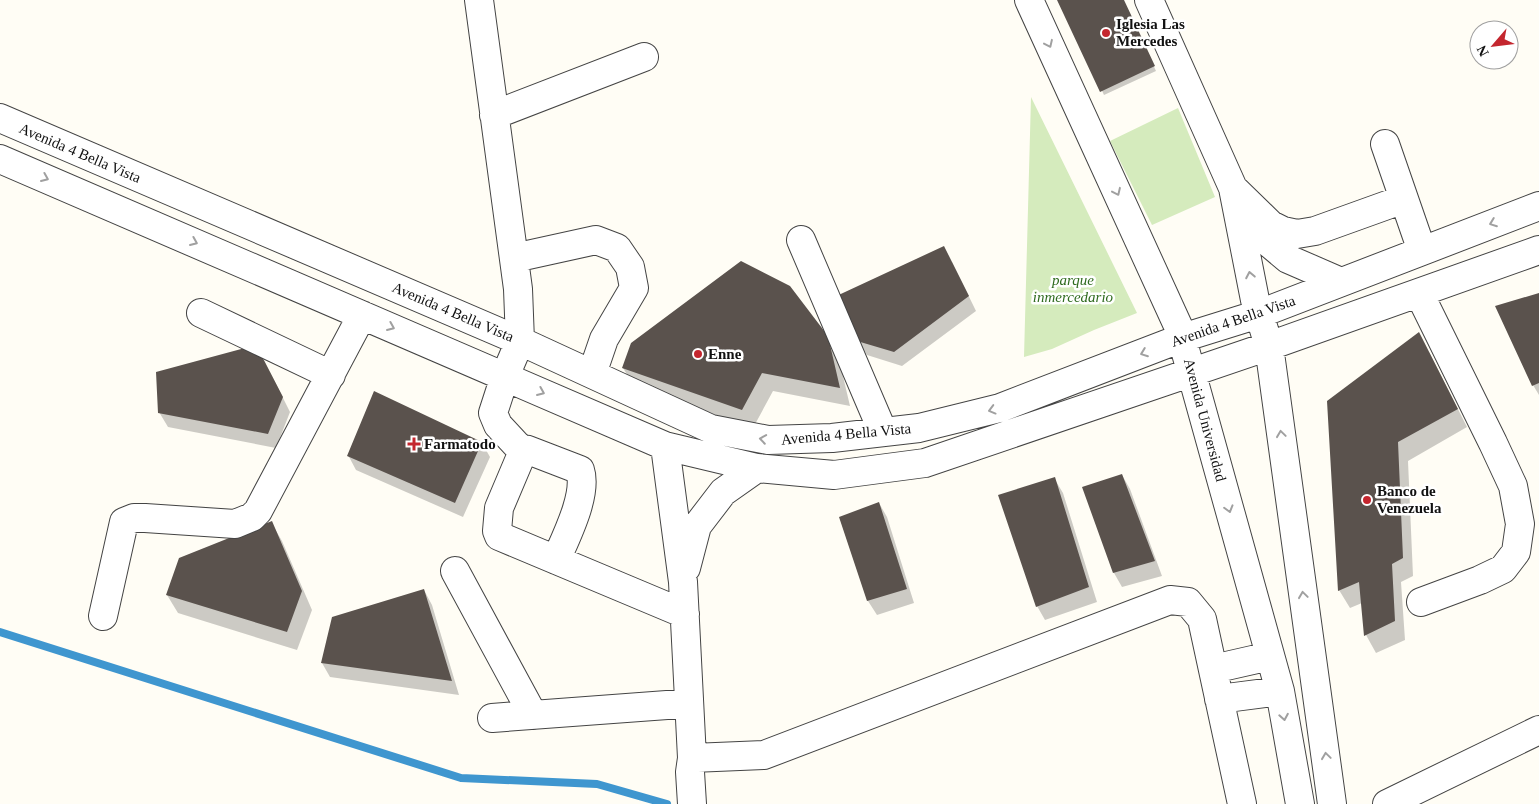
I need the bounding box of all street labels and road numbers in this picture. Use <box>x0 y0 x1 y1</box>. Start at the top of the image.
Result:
street label: Avenida 4 Bella Vista <box>17 120 144 186</box>
street label: Avenida 4 Bella Vista <box>390 279 517 345</box>
street label: Avenida 4 Bella Vista <box>1169 292 1298 350</box>
street label: Avenida Universidad <box>1181 357 1229 484</box>
street label: Avenida 4 Bella Vista <box>780 420 912 448</box>

